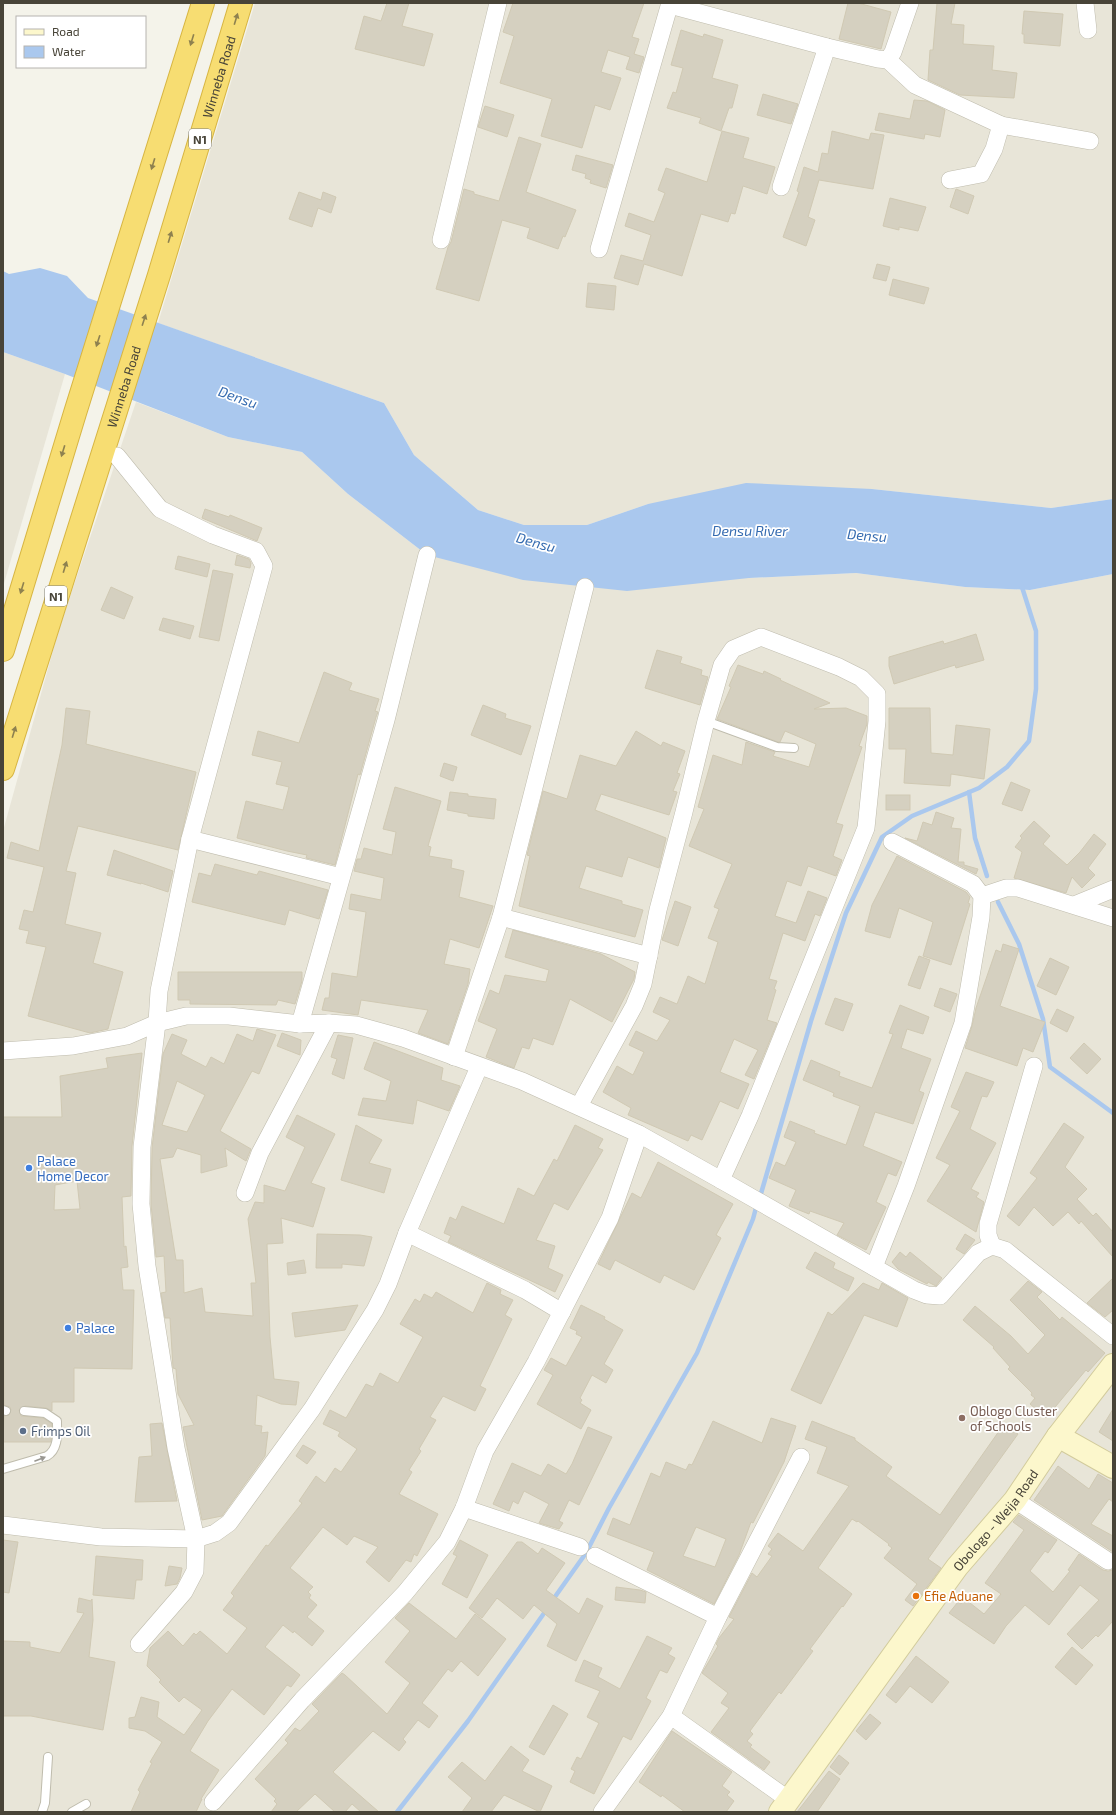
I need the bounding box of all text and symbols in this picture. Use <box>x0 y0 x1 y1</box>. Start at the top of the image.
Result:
one-way arrow <box>233 13 239 25</box>
legend <box>16 16 146 68</box>
text: Road <box>52 24 80 38</box>
street label: Winneba Road <box>199 34 239 120</box>
one-way arrow <box>188 35 194 47</box>
text: Water <box>52 44 86 58</box>
road number: N1 <box>189 129 211 149</box>
one-way arrow <box>150 159 156 171</box>
one-way arrow <box>167 231 173 243</box>
one-way arrow <box>141 314 147 326</box>
one-way arrow <box>94 336 100 348</box>
street label: Winneba Road <box>103 344 144 430</box>
water label: Densu <box>216 382 260 412</box>
one-way arrow <box>60 445 66 457</box>
water label: Densu River <box>712 522 788 539</box>
water label: Densu <box>846 525 888 545</box>
water label: Densu <box>514 528 558 556</box>
one-way arrow <box>63 561 69 573</box>
one-way arrow <box>19 583 25 595</box>
road number: N1 <box>45 586 67 606</box>
one-way arrow <box>12 725 18 737</box>
place label: Palace Home Decor <box>37 1153 109 1184</box>
marker: Palace Home Decor <box>24 1163 34 1173</box>
place label: Palace <box>76 1320 115 1336</box>
marker: Palace <box>63 1323 73 1333</box>
place label: Oblogo Cluster of Schools <box>970 1403 1057 1434</box>
marker: Oblogo Cluster of Schools <box>957 1413 967 1423</box>
place label: Frimps Oil <box>31 1423 91 1439</box>
marker: Frimps Oil <box>18 1426 28 1436</box>
one-way arrow <box>35 1455 47 1461</box>
street label: Obologo - Weija Road <box>949 1466 1041 1574</box>
place label: Efie Aduane <box>924 1588 993 1604</box>
marker: Efie Aduane <box>911 1591 921 1601</box>

